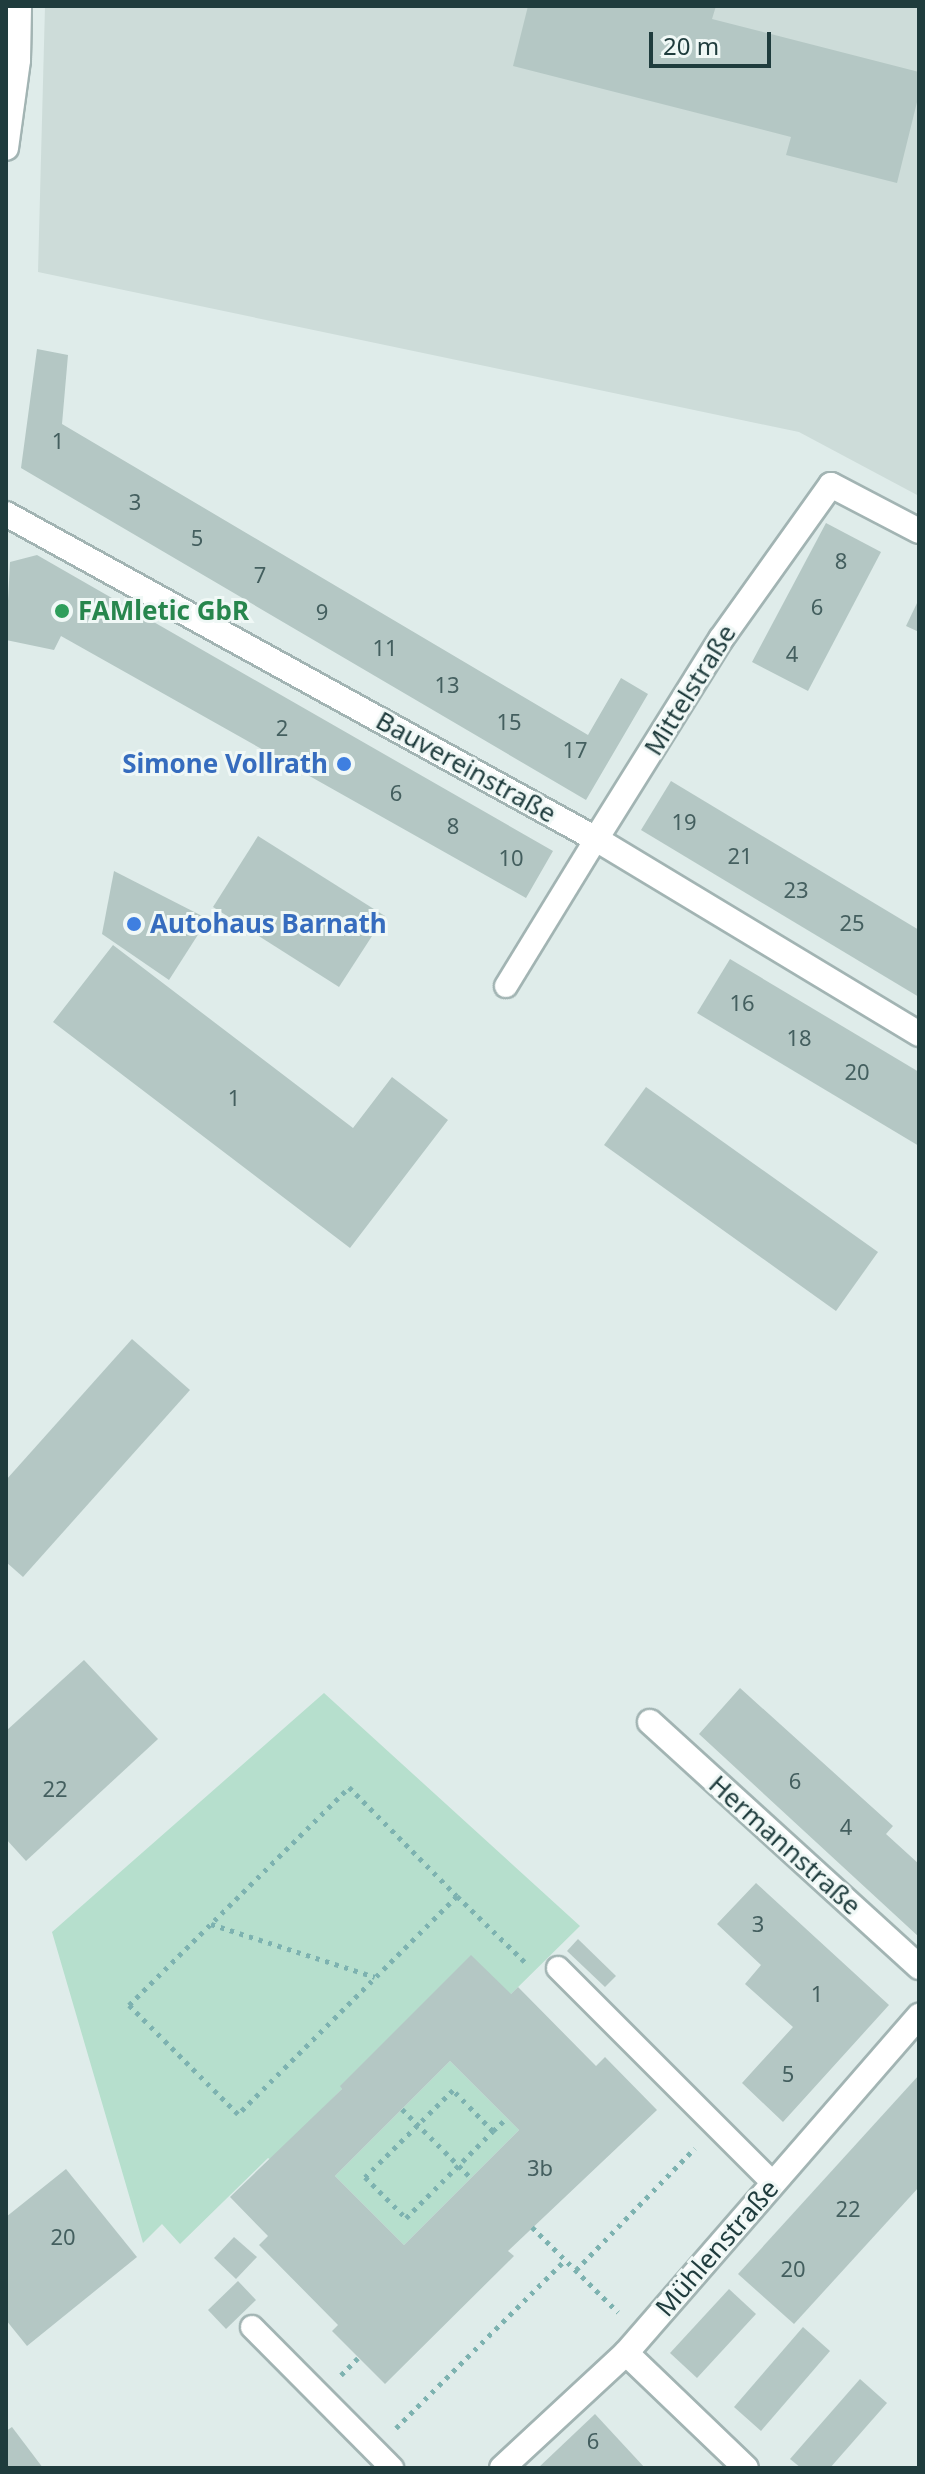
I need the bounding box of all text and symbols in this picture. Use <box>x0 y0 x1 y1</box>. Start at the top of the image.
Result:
scale bar <box>653 16 775 66</box>
text: 20 m <box>663 29 719 62</box>
house number: 1 <box>52 428 64 454</box>
house number: 3 <box>129 489 141 515</box>
house number: 5 <box>191 525 203 551</box>
house number: 8 <box>835 548 847 574</box>
house number: 7 <box>254 562 266 588</box>
house number: 6 <box>811 594 823 620</box>
place label: FAMletic GbR <box>78 595 249 627</box>
house number: 9 <box>316 599 328 625</box>
marker: FAMletic GbR <box>53 602 71 620</box>
street label: Mittelstraße <box>638 619 742 761</box>
house number: 11 <box>372 635 398 661</box>
house number: 4 <box>786 641 798 667</box>
house number: 13 <box>434 672 460 698</box>
street label: Bauvereinstraße <box>371 705 561 829</box>
house number: 15 <box>496 709 522 735</box>
house number: 2 <box>276 715 288 741</box>
house number: 17 <box>562 737 588 763</box>
place label: Simone Vollrath <box>122 748 328 780</box>
marker: Simone Vollrath <box>335 755 353 773</box>
house number: 6 <box>390 780 402 806</box>
house number: 19 <box>671 809 697 835</box>
house number: 8 <box>447 813 459 839</box>
house number: 21 <box>727 843 753 869</box>
house number: 10 <box>498 845 524 871</box>
house number: 23 <box>783 877 809 903</box>
place label: Autohaus Barnath <box>150 908 387 940</box>
house number: 25 <box>839 910 865 936</box>
marker: Autohaus Barnath <box>125 915 143 933</box>
house number: 16 <box>729 990 755 1016</box>
house number: 18 <box>786 1025 812 1051</box>
house number: 20 <box>844 1059 870 1085</box>
house number: 1 <box>228 1085 240 1111</box>
house number: 6 <box>789 1768 801 1794</box>
street label: Hermannstraße <box>703 1769 867 1921</box>
house number: 22 <box>42 1776 68 1802</box>
house number: 4 <box>840 1814 852 1840</box>
house number: 3 <box>752 1911 764 1937</box>
house number: 1 <box>811 1981 823 2007</box>
house number: 5 <box>782 2061 794 2087</box>
house number: 3b <box>527 2155 553 2181</box>
street label: Mühlenstraße <box>649 2173 785 2323</box>
house number: 22 <box>835 2196 861 2222</box>
house number: 20 <box>50 2224 76 2250</box>
house number: 20 <box>780 2256 806 2282</box>
house number: 6 <box>587 2428 599 2454</box>

